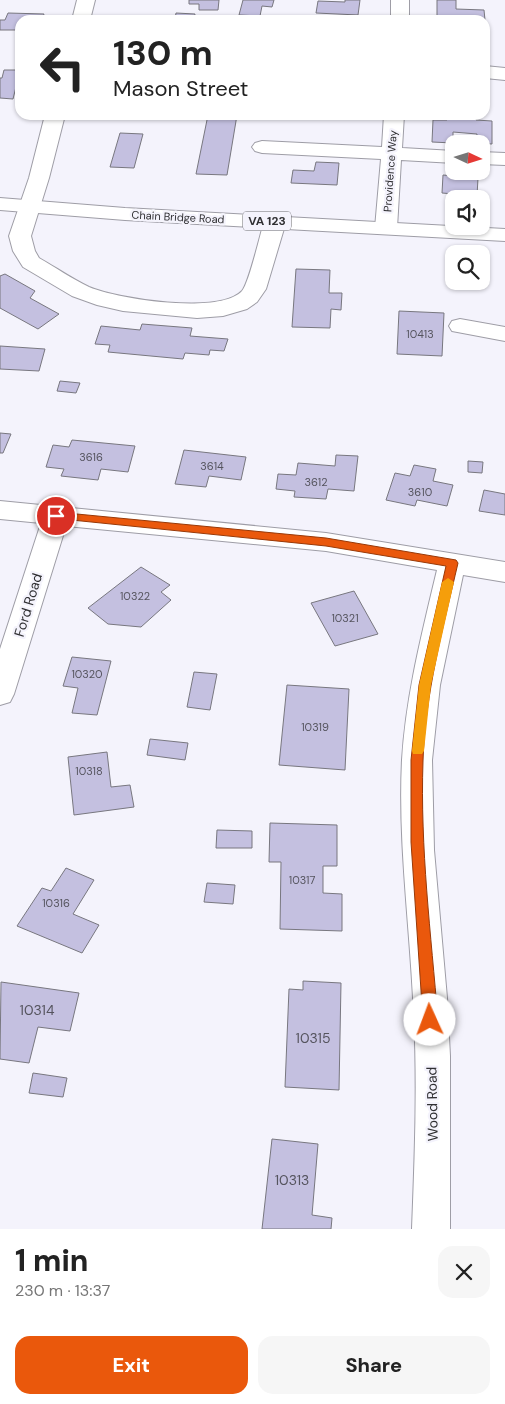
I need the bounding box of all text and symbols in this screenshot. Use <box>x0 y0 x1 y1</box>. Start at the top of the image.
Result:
text: 130 m <box>113 30 213 76</box>
icon: left <box>30 35 95 100</box>
text: Mason Street <box>113 74 248 103</box>
street label: Providence Way <box>380 130 400 212</box>
north arrow <box>445 135 490 180</box>
map controls <box>445 135 490 290</box>
button: sound <box>445 190 490 235</box>
street label: Chain Bridge Road <box>131 208 225 226</box>
road number: VA 123 <box>243 212 291 230</box>
button: search <box>445 245 490 290</box>
house number: 10413 <box>406 327 434 341</box>
house number: 3616 <box>79 450 103 464</box>
house number: 3614 <box>200 459 224 473</box>
house number: 3612 <box>304 475 328 489</box>
house number: 3610 <box>408 485 432 499</box>
pin <box>35 495 77 537</box>
icon: arrive <box>42 502 70 530</box>
street label: Ford Road <box>10 571 46 639</box>
house number: 10322 <box>120 589 150 603</box>
house number: 10321 <box>331 611 359 625</box>
house number: 10320 <box>71 667 103 681</box>
house number: 10319 <box>301 720 329 734</box>
house number: 10318 <box>75 764 103 778</box>
house number: 10317 <box>289 873 315 887</box>
house number: 10316 <box>42 896 70 910</box>
position arrow <box>403 993 455 1045</box>
house number: 10314 <box>20 1001 55 1019</box>
house number: 10315 <box>296 1029 330 1047</box>
street label: Wood Road <box>422 1067 442 1141</box>
house number: 10313 <box>275 1171 309 1189</box>
text: 1 min <box>15 1241 88 1280</box>
button: close <box>438 1246 490 1298</box>
text: 230 m · 13:37 <box>15 1280 110 1301</box>
button: Exit <box>15 1336 248 1394</box>
button: Share <box>258 1336 490 1394</box>

